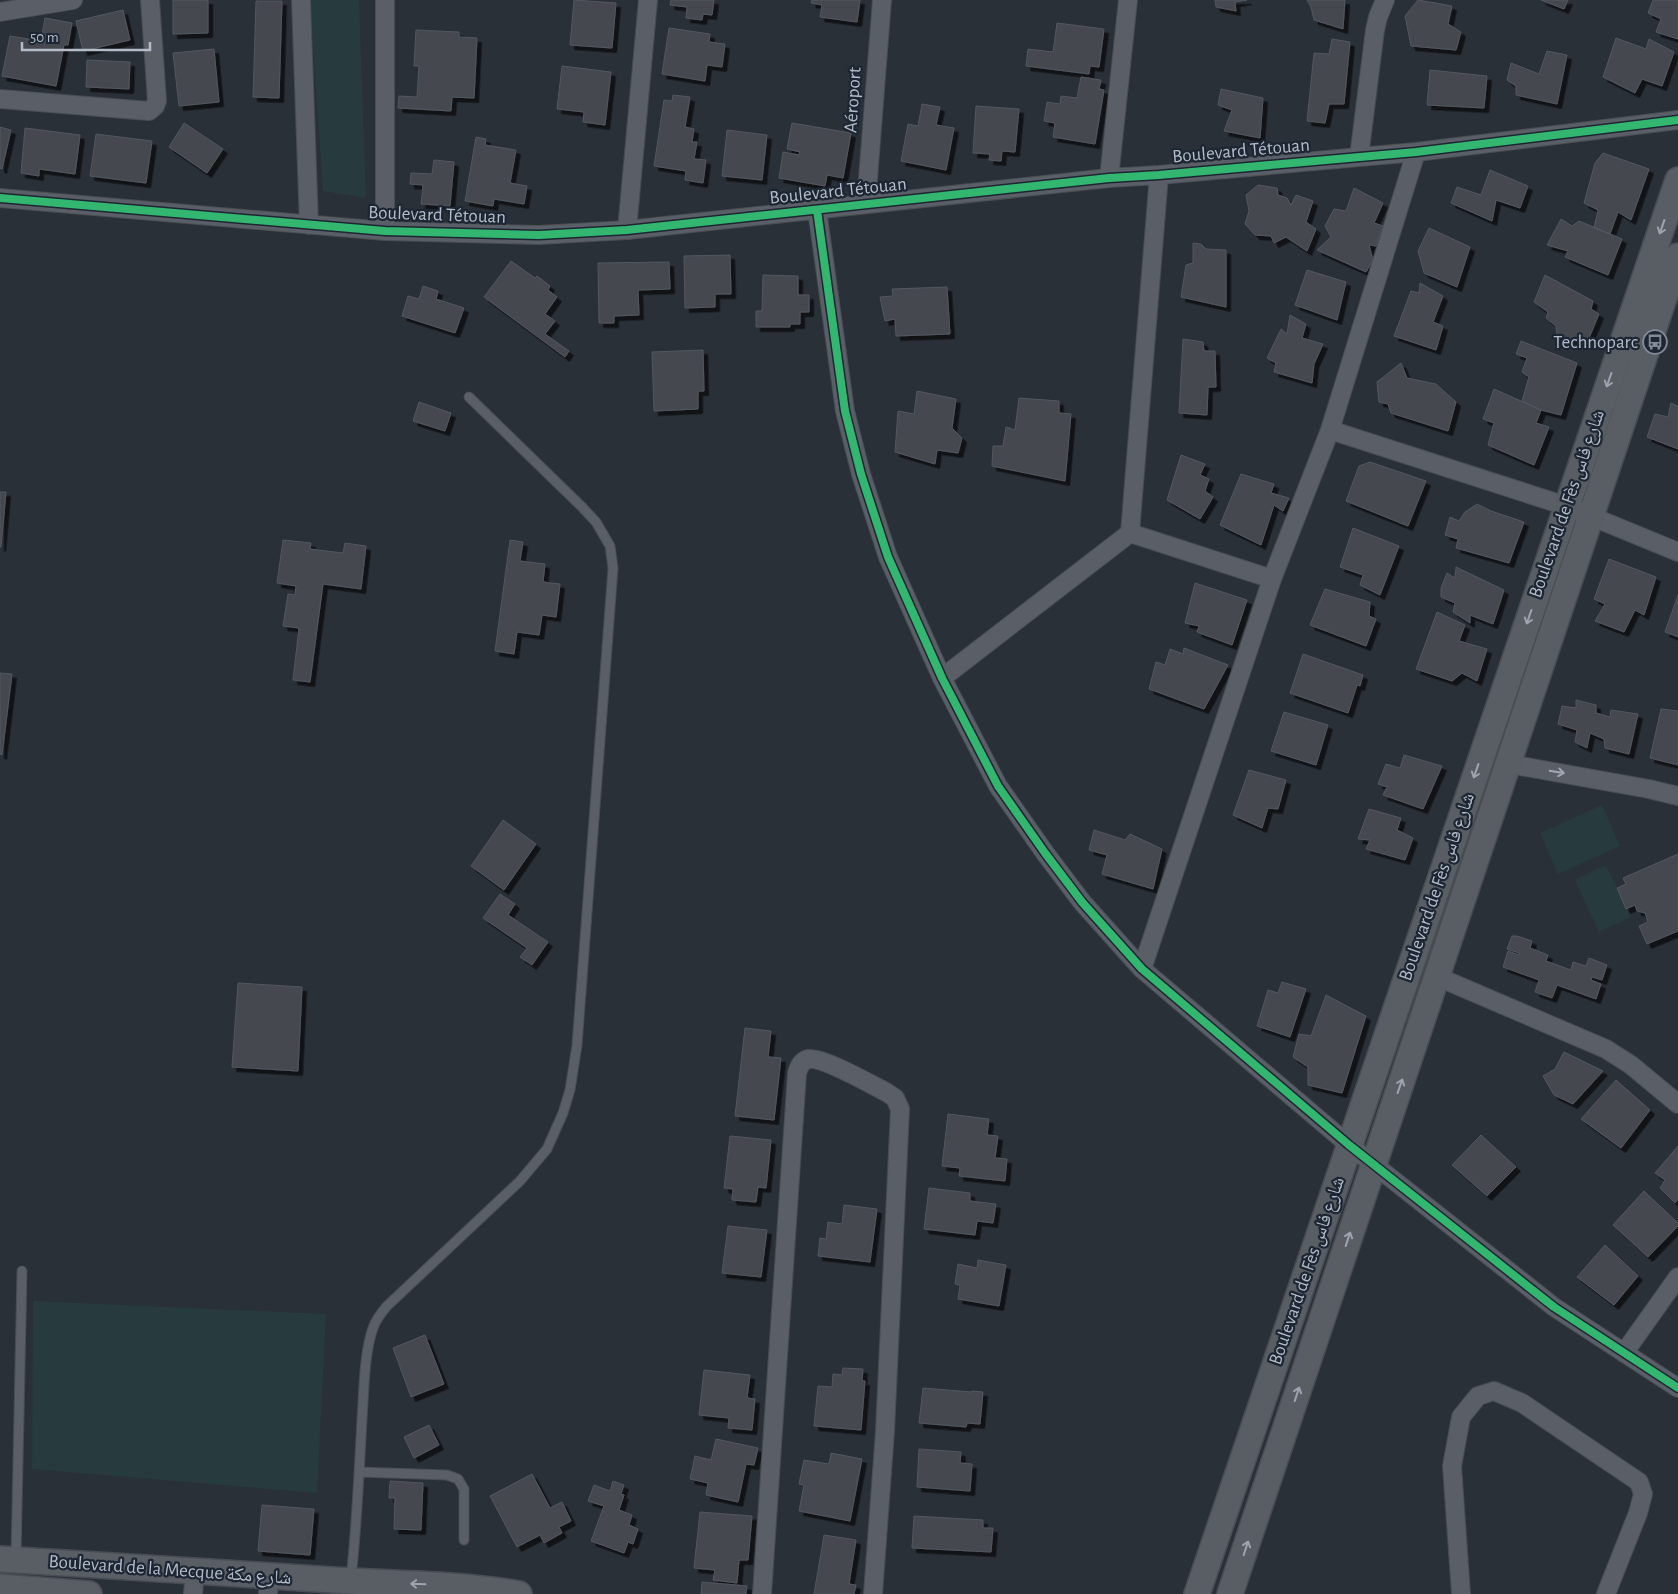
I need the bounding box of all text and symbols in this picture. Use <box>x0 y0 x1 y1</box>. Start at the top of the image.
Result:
scale bar <box>22 20 150 52</box>
text: 50 m <box>30 30 59 45</box>
street label: Aéroport <box>841 66 865 134</box>
street label: Boulevard Tétouan <box>1171 136 1311 166</box>
street label: Boulevard Tétouan <box>768 174 908 208</box>
street label: Boulevard Tétouan <box>368 203 506 227</box>
one-way arrow <box>1657 218 1666 234</box>
bus stop icon: Technoparc <box>1642 329 1668 355</box>
place label: Technoparc <box>1553 333 1638 352</box>
one-way arrow <box>1604 372 1614 388</box>
street label: Boulevard de Fès شارع فاس <box>1526 408 1609 601</box>
one-way arrow <box>1523 609 1533 625</box>
one-way arrow <box>1471 762 1481 778</box>
one-way arrow <box>1549 768 1565 778</box>
street label: Boulevard de Fès شارع فاس <box>1396 791 1479 984</box>
one-way arrow <box>1396 1078 1406 1094</box>
street label: Boulevard de Fès شارع فاس <box>1266 1175 1349 1368</box>
one-way arrow <box>1344 1232 1354 1248</box>
one-way arrow <box>1293 1386 1302 1402</box>
one-way arrow <box>1241 1540 1251 1556</box>
street label: Boulevard de la Mecque شارع مكة <box>48 1552 292 1589</box>
one-way arrow <box>410 1579 426 1588</box>

